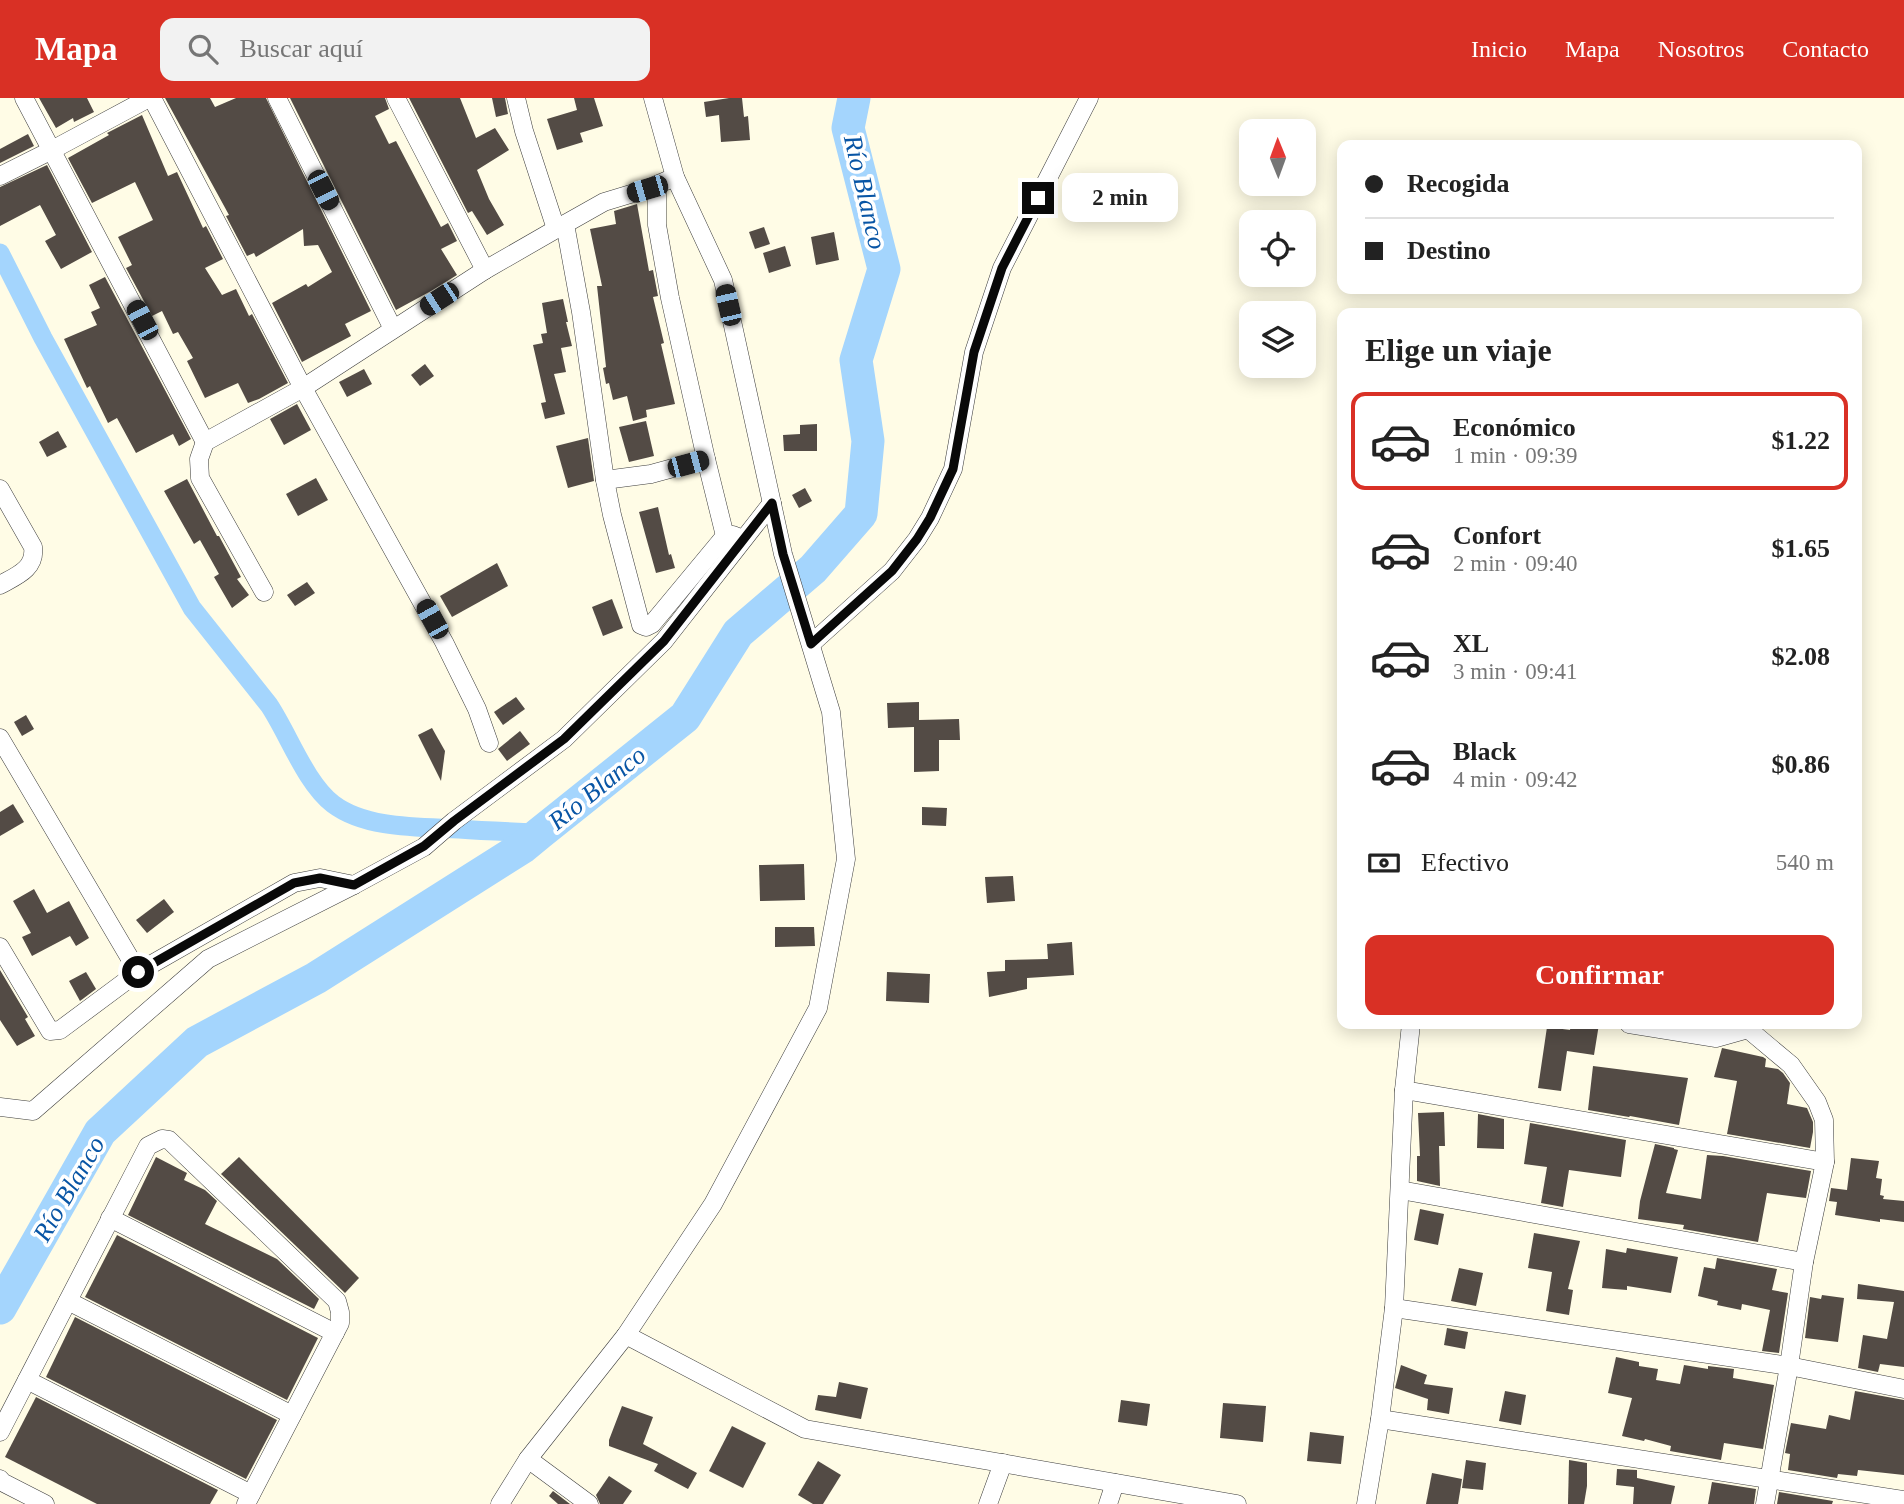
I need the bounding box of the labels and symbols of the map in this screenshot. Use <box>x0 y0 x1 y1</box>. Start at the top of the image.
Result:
north arrow <box>1239 119 1316 196</box>
water label: Río Blanco <box>838 131 892 252</box>
car <box>305 167 342 213</box>
car <box>624 173 671 205</box>
callout: 2 min <box>1062 174 1178 222</box>
route end <box>1022 182 1054 214</box>
car <box>416 279 463 319</box>
car <box>714 282 743 328</box>
car <box>123 297 162 343</box>
car <box>665 448 712 480</box>
car <box>413 596 452 642</box>
water label: Río Blanco <box>542 740 651 836</box>
route start <box>122 956 154 988</box>
water label: Río Blanco <box>27 1131 111 1247</box>

